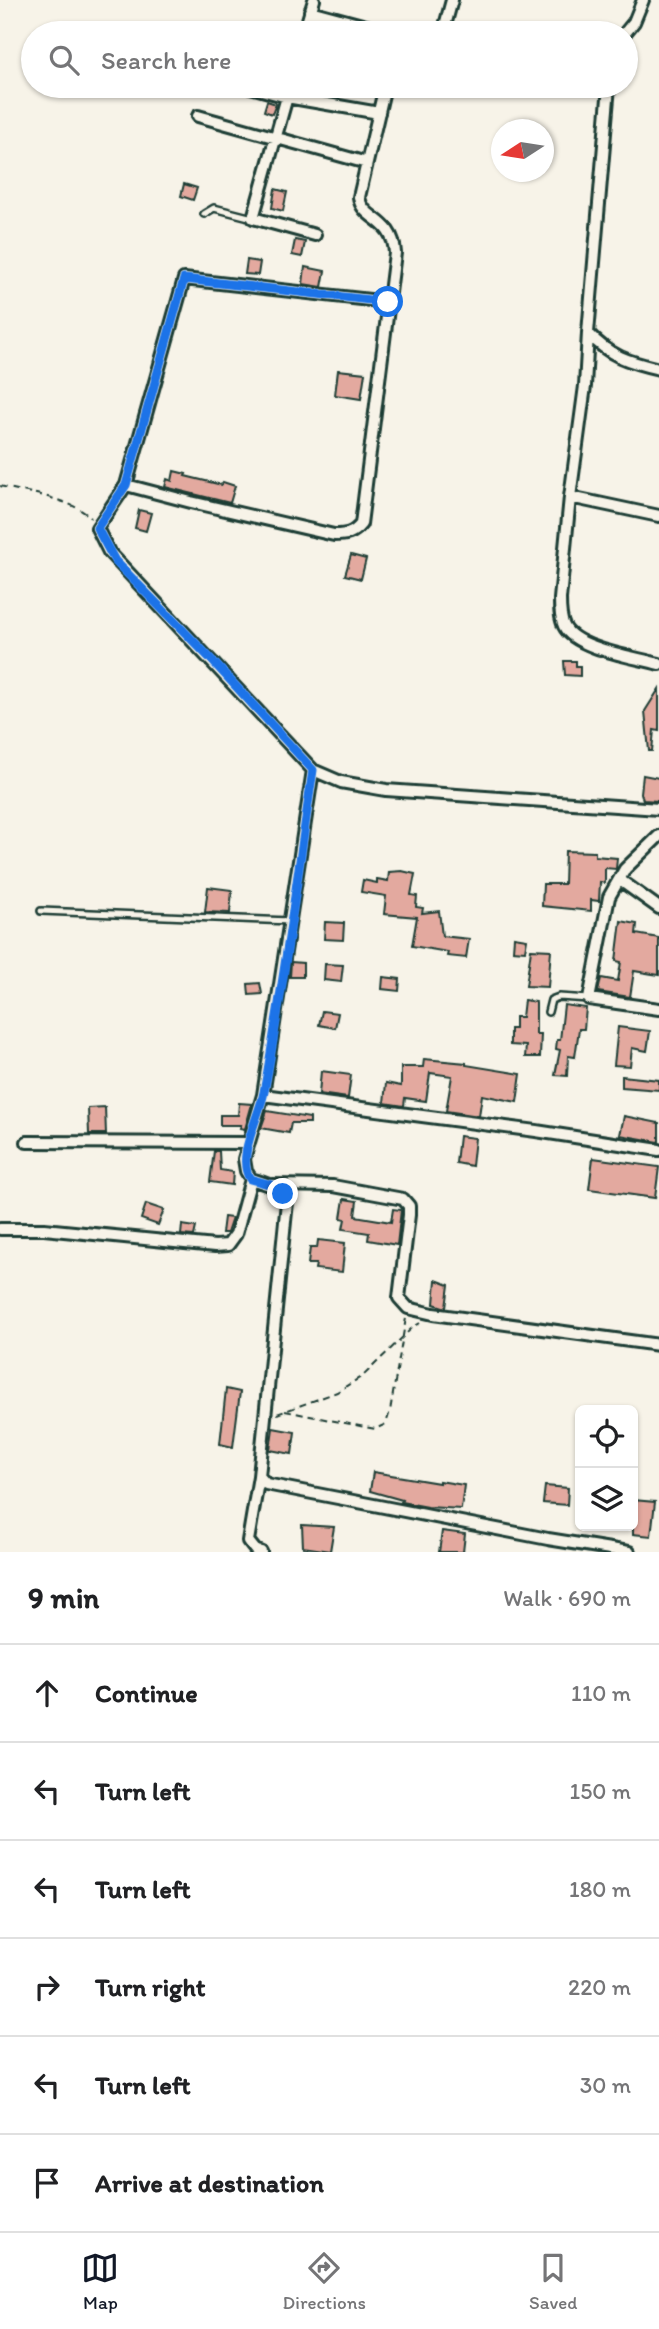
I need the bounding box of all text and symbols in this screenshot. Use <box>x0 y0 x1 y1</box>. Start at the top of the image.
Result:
search box <box>21 21 638 98</box>
icon: search <box>45 41 83 79</box>
text: Search here <box>101 44 231 76</box>
north arrow <box>491 119 554 182</box>
route start <box>372 286 403 317</box>
route end <box>267 1178 298 1209</box>
map controls <box>575 1405 638 1531</box>
button: locate <box>575 1405 638 1468</box>
button: layers <box>575 1468 638 1531</box>
text: 9 min <box>28 1579 99 1616</box>
text: Walk · 690 m <box>503 1584 631 1612</box>
icon: ahead <box>28 1674 66 1712</box>
text: Continue <box>95 1677 198 1709</box>
text: 110 m <box>571 1679 631 1707</box>
icon: left <box>28 1772 66 1810</box>
text: Turn left <box>95 1775 191 1807</box>
text: 150 m <box>570 1777 631 1805</box>
icon: left <box>28 1870 66 1908</box>
text: Turn left <box>95 1873 191 1905</box>
text: 180 m <box>569 1875 631 1903</box>
icon: right <box>28 1968 66 2006</box>
text: Turn right <box>95 1971 206 2003</box>
text: 220 m <box>568 1973 631 2001</box>
icon: left <box>28 2066 66 2104</box>
text: Turn left <box>95 2069 191 2101</box>
text: 30 m <box>580 2071 631 2099</box>
icon: arrive <box>28 2164 66 2202</box>
text: Arrive at destination <box>95 2167 324 2199</box>
tab: Map <box>81 2249 119 2314</box>
tab: Directions <box>282 2249 366 2314</box>
tab: Saved <box>529 2249 577 2314</box>

